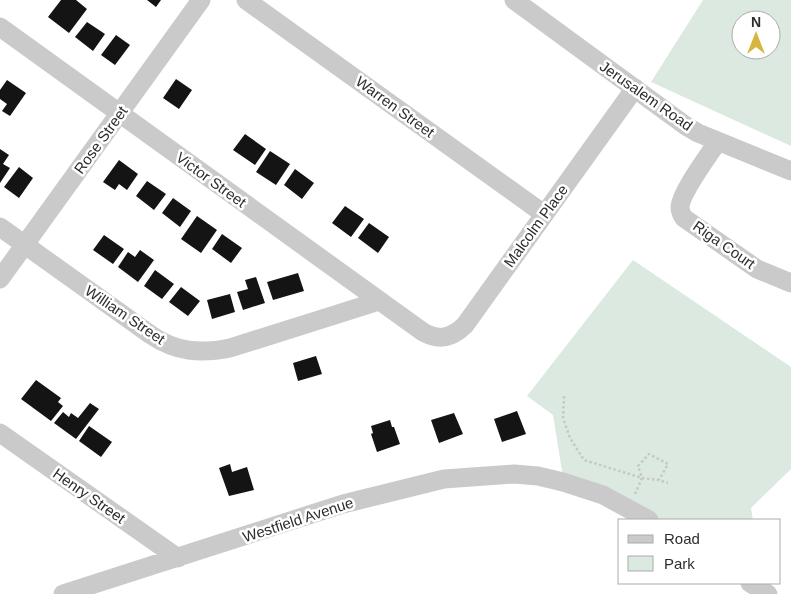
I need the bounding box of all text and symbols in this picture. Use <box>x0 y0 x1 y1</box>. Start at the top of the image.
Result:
north arrow <box>731 10 781 60</box>
text: N <box>751 14 761 30</box>
street label: Jerusalem Road <box>597 57 696 134</box>
street label: Warren Street <box>353 72 439 141</box>
street label: Rose Street <box>70 102 131 177</box>
street label: Victor Street <box>173 149 250 211</box>
street label: Malcolm Place <box>500 181 571 270</box>
street label: Riga Court <box>690 217 759 273</box>
street label: William Street <box>82 282 169 348</box>
street label: Henry Street <box>50 464 129 527</box>
street label: Westfield Avenue <box>240 494 355 545</box>
legend <box>618 519 781 584</box>
text: Road <box>664 530 700 547</box>
text: Park <box>664 555 695 572</box>

